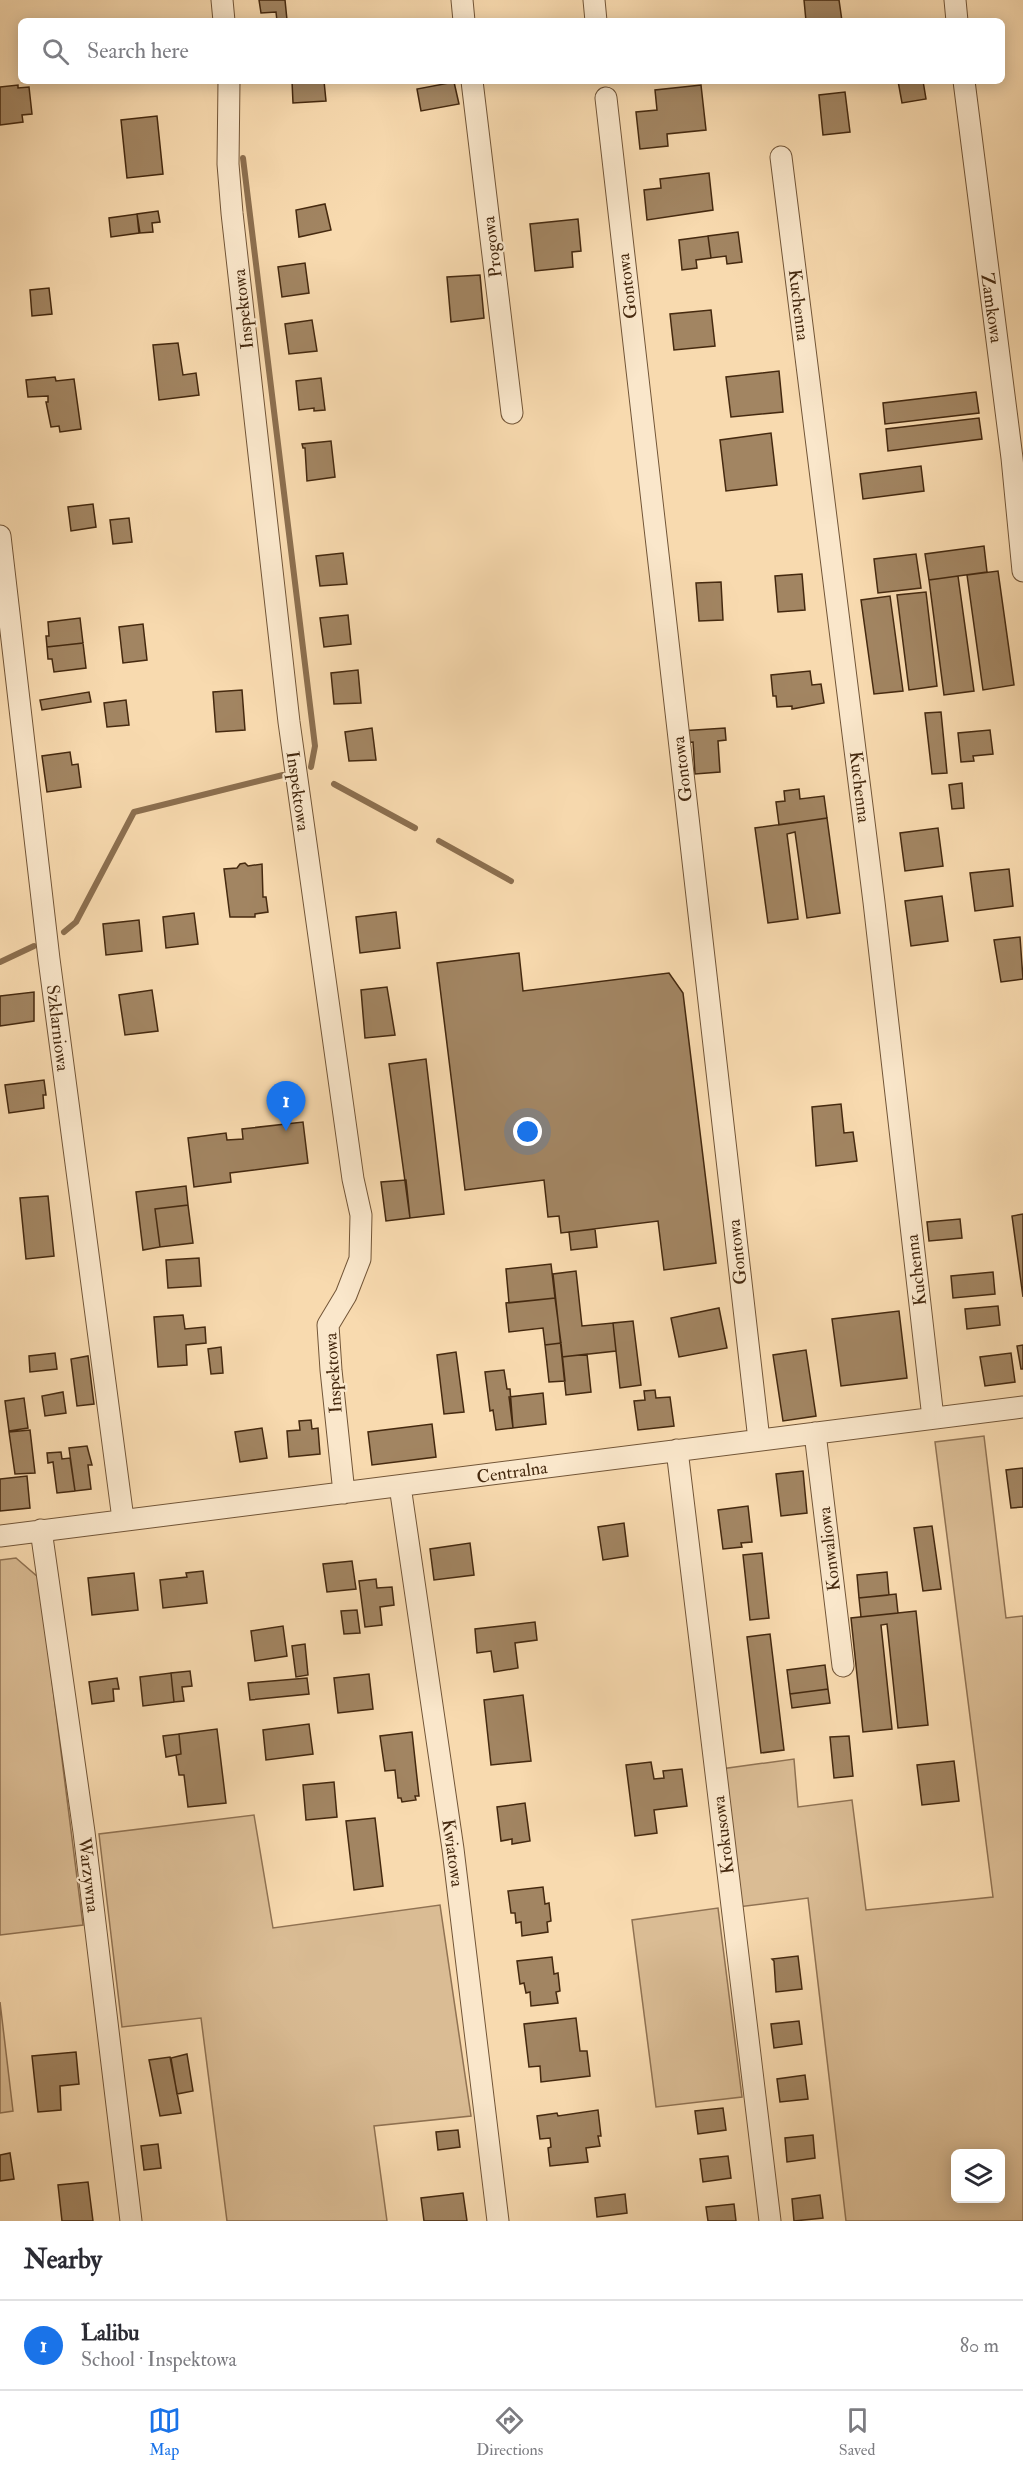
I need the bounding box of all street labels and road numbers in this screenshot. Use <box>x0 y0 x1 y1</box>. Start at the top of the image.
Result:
street label: Progowa <box>477 214 508 279</box>
street label: Gontowa <box>612 251 643 320</box>
street label: Inspektowa <box>228 267 259 350</box>
street label: Kuchenna <box>783 268 814 343</box>
street label: Zamkowa <box>975 272 1008 345</box>
street label: Gontowa <box>667 734 698 803</box>
street label: Inspektowa <box>281 750 315 833</box>
street label: Kuchenna <box>844 750 875 825</box>
street label: Szklarniowa <box>41 983 74 1073</box>
street label: Gontowa <box>723 1217 752 1286</box>
street label: Kuchenna <box>901 1232 932 1307</box>
street label: Inspektowa <box>319 1331 348 1414</box>
street label: Centralna <box>475 1456 549 1489</box>
street label: Konwaliowa <box>813 1505 846 1592</box>
street label: Krokusowa <box>707 1794 740 1875</box>
street label: Kwiatowa <box>436 1818 469 1889</box>
street label: Warzywna <box>72 1835 105 1914</box>

